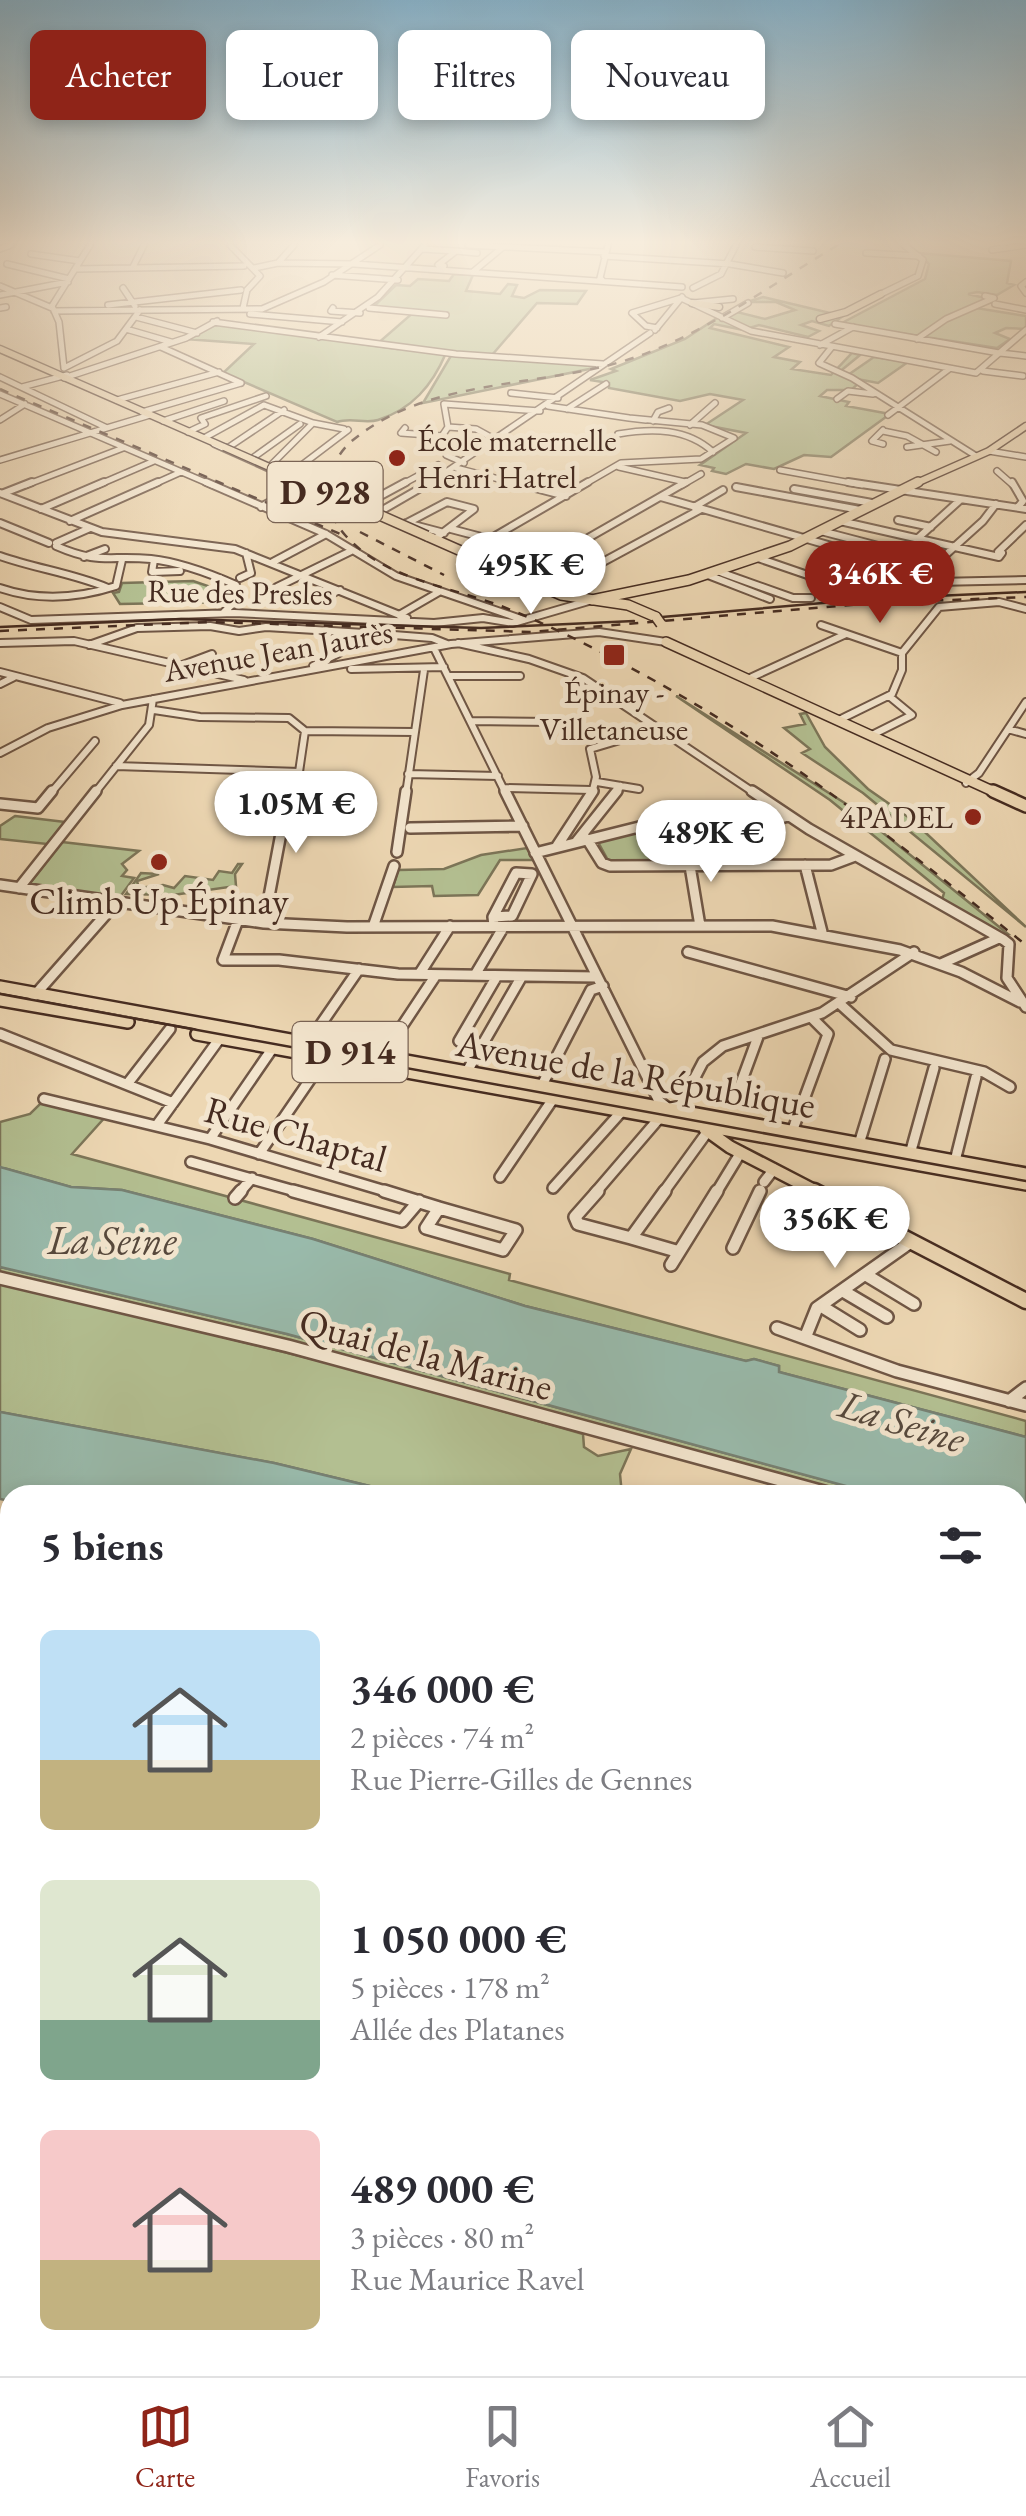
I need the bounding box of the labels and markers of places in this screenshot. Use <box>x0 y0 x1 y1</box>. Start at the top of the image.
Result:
place label: École maternelle Henri Hatrel <box>417 419 617 498</box>
marker: École maternelle Henri Hatrel <box>386 447 408 469</box>
pin: 495K € <box>450 532 612 617</box>
pin: 346K € <box>799 541 961 626</box>
marker: Épinay - Villetaneuse <box>601 642 627 668</box>
place label: Épinay - Villetaneuse <box>540 671 688 750</box>
pin: 1.05M € <box>204 771 388 856</box>
place label: 4PADEL <box>840 796 953 838</box>
pin: 489K € <box>630 800 792 885</box>
marker: 4PADEL <box>962 806 984 828</box>
marker: Climb Up Épinay <box>148 851 170 873</box>
place label: Climb Up Épinay <box>29 876 289 925</box>
pin: 356K € <box>754 1186 916 1271</box>

